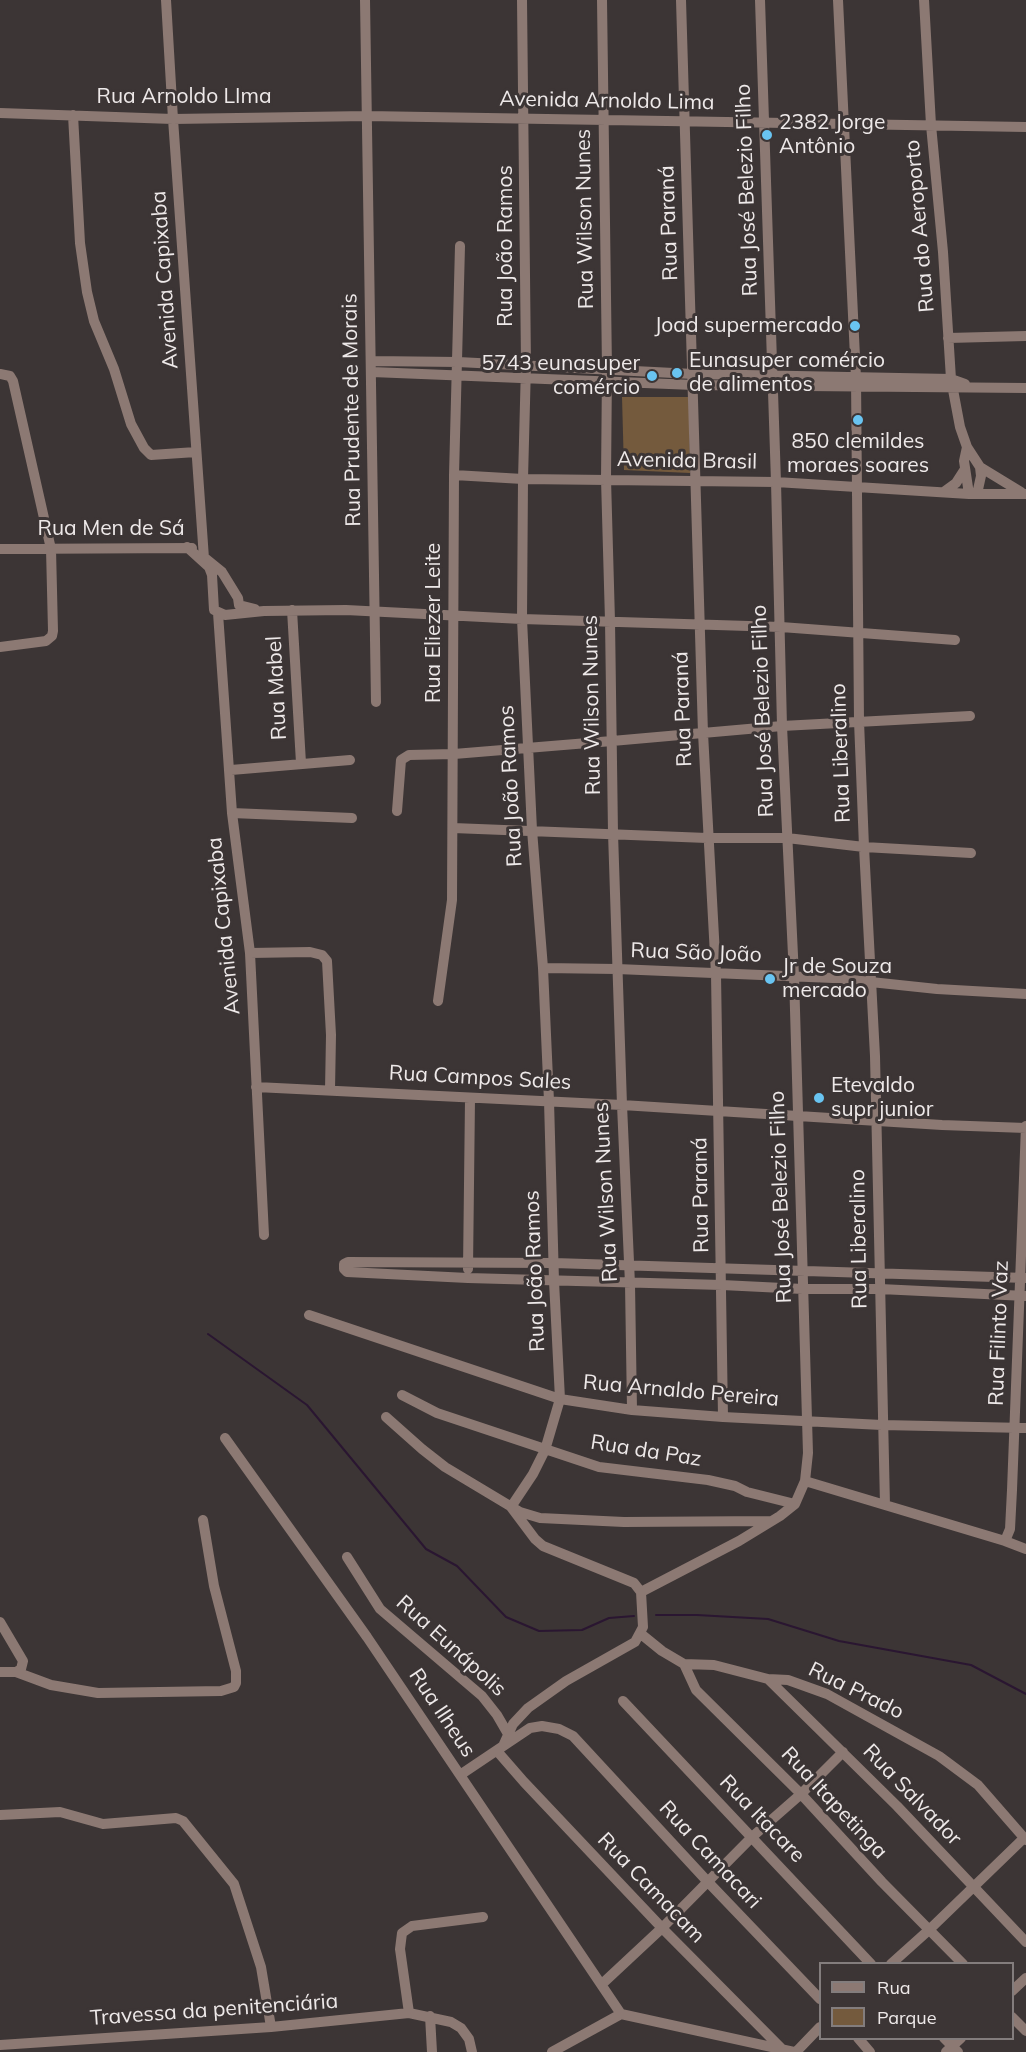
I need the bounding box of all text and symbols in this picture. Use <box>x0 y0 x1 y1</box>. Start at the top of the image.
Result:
street label: Rua José Belezio Filho <box>731 83 763 297</box>
street label: Rua Arnoldo LIma <box>96 84 272 110</box>
street label: Avenida Arnoldo Lima <box>499 87 715 115</box>
place label: 2382 Jorge Antônio <box>779 110 885 160</box>
marker: 2382 Jorge Antônio <box>760 128 774 142</box>
street label: Rua Wilson Nunes <box>571 129 599 309</box>
street label: Rua do Aeroporto <box>900 139 940 313</box>
street label: Rua João Ramos <box>493 165 519 327</box>
street label: Rua Paraná <box>654 165 684 281</box>
street label: Avenida Capixaba <box>146 190 184 370</box>
street label: Rua Prudente de Morais <box>337 293 367 527</box>
place label: Joad supermercado <box>654 313 843 339</box>
marker: Joad supermercado <box>848 319 862 333</box>
place label: Eunasuper comércio de alimentos <box>689 348 885 398</box>
place label: 5743 eunasuper comércio <box>481 351 640 401</box>
marker: Eunasuper comércio de alimentos <box>670 366 684 380</box>
marker: 5743 eunasuper comércio <box>645 369 659 383</box>
marker: 850 clemildes moraes soares <box>851 413 865 427</box>
place label: 850 clemildes moraes soares <box>787 429 929 479</box>
street label: Avenida Brasil <box>617 447 757 475</box>
street label: Rua Men de Sá <box>37 516 185 542</box>
street label: Rua Eliezer Leite <box>421 543 447 703</box>
street label: Rua José Belezio Filho <box>747 604 779 818</box>
street label: Rua Wilson Nunes <box>578 615 606 795</box>
street label: Rua Mabel <box>262 635 292 741</box>
street label: Rua Paraná <box>668 651 698 767</box>
street label: Rua Liberalino <box>826 683 856 823</box>
street label: Rua João Ramos <box>494 705 528 867</box>
street label: Avenida Capixaba <box>202 836 246 1016</box>
street label: Rua São João <box>630 938 762 968</box>
place label: Jr de Souza mercado <box>782 954 892 1004</box>
marker: Jr de Souza mercado <box>763 972 777 986</box>
street label: Rua Campos Sales <box>388 1061 572 1095</box>
place label: Etevaldo supr junior <box>831 1073 933 1123</box>
street label: Rua José Belezio Filho <box>765 1090 797 1304</box>
marker: Etevaldo supr junior <box>812 1091 826 1105</box>
street label: Rua Wilson Nunes <box>589 1101 623 1283</box>
street label: Rua Paraná <box>687 1137 715 1253</box>
street label: Rua Liberalino <box>845 1169 873 1309</box>
street label: Rua João Ramos <box>520 1190 550 1352</box>
street label: Rua Filinto Vaz <box>984 1260 1014 1406</box>
street label: Rua Arnaldo Pereira <box>582 1370 780 1412</box>
street label: Rua da Paz <box>589 1430 703 1472</box>
street label: Rua Eunápolis <box>391 1590 511 1702</box>
street label: Rua Prado <box>804 1657 908 1725</box>
street label: Rua Ilheus <box>403 1664 481 1762</box>
street label: Rua Salvador <box>857 1739 967 1851</box>
street label: Rua Itapetinga <box>776 1742 892 1864</box>
street label: Rua Itacare <box>714 1770 810 1868</box>
street label: Rua Camacari <box>654 1796 766 1914</box>
street label: Rua Camacam <box>592 1828 710 1948</box>
legend <box>819 1962 1014 2040</box>
text: Rua <box>877 1976 911 1999</box>
street label: Travessa da penitenciária <box>89 1989 339 2031</box>
text: Parque <box>877 2006 936 2029</box>

